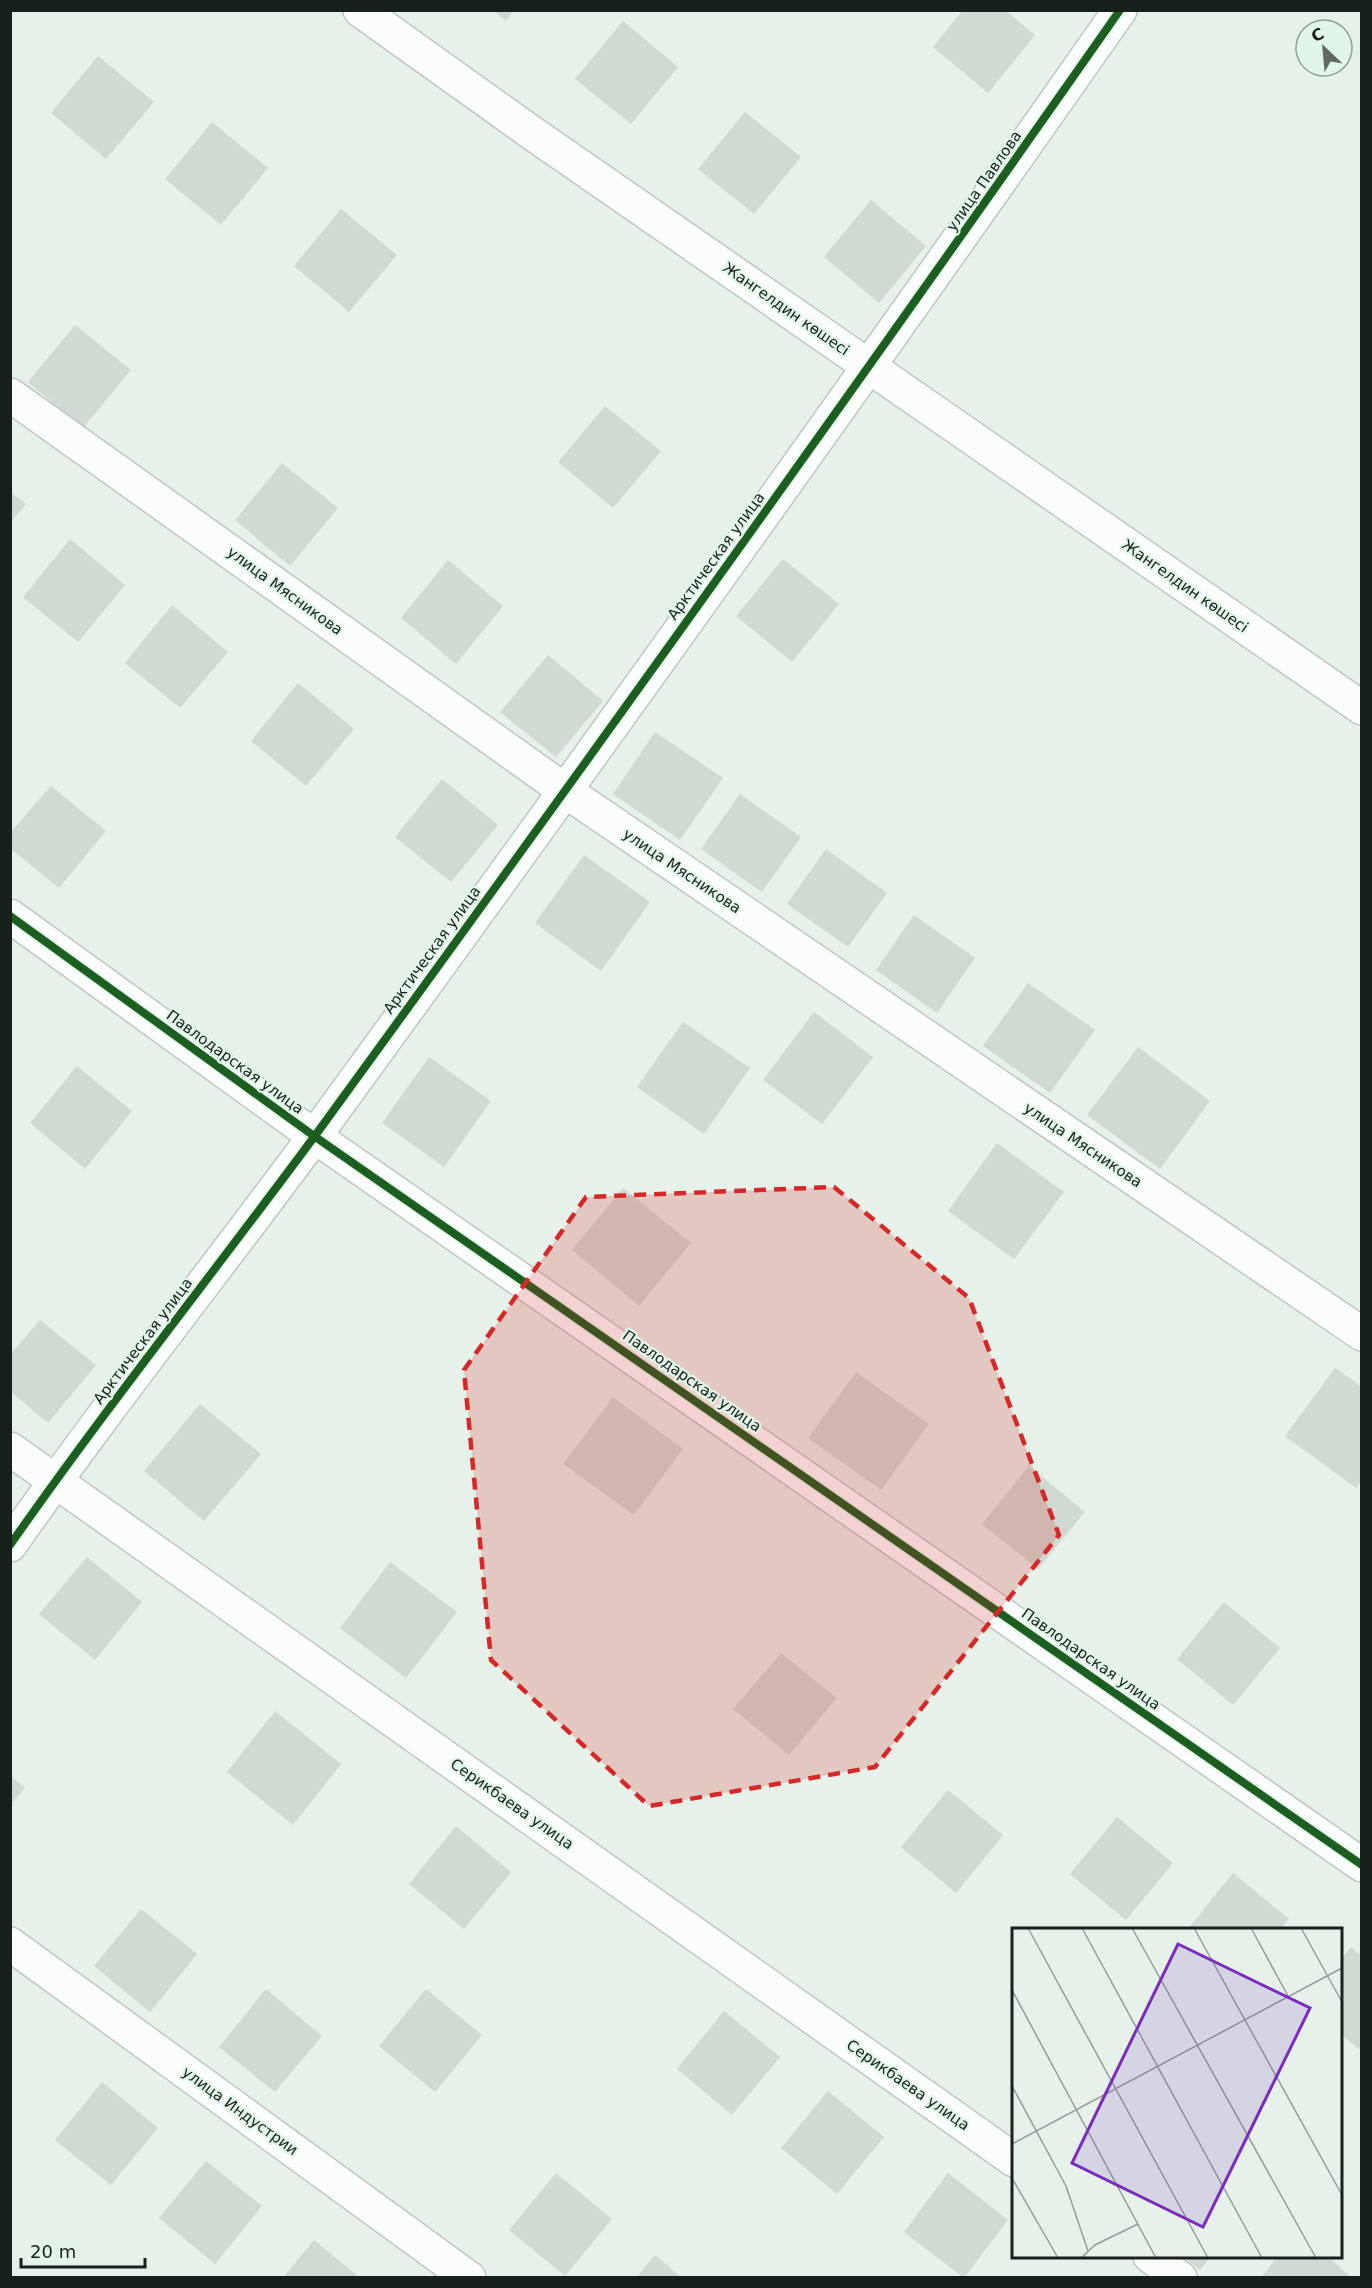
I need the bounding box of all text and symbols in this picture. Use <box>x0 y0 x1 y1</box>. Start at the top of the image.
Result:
north arrow <box>1294 18 1354 78</box>
text: С <box>1308 24 1327 46</box>
street label: улица Павлова <box>943 127 1025 235</box>
street label: Жангелдин көшесі <box>719 259 853 359</box>
street label: Арктическая улица <box>664 489 768 623</box>
street label: Жангелдин көшесі <box>1118 536 1252 636</box>
street label: улица Мясникова <box>224 543 346 639</box>
street label: улица Мясникова <box>620 825 744 917</box>
street label: Арктическая улица <box>380 883 484 1017</box>
street label: Павлодарская улица <box>163 1006 307 1118</box>
street label: улица Мясникова <box>1021 1099 1145 1191</box>
street label: Арктическая улица <box>90 1274 196 1408</box>
street label: Павлодарская улица <box>619 1326 765 1436</box>
street label: Павлодарская улица <box>1018 1604 1164 1714</box>
street label: Серикбаева улица <box>447 1755 577 1853</box>
inset map <box>1012 1928 1342 2258</box>
street label: Серикбаева улица <box>843 2036 973 2134</box>
street label: улица Индустрии <box>179 2063 301 2159</box>
scale bar <box>21 2231 146 2269</box>
text: 20 m <box>30 2241 76 2262</box>

